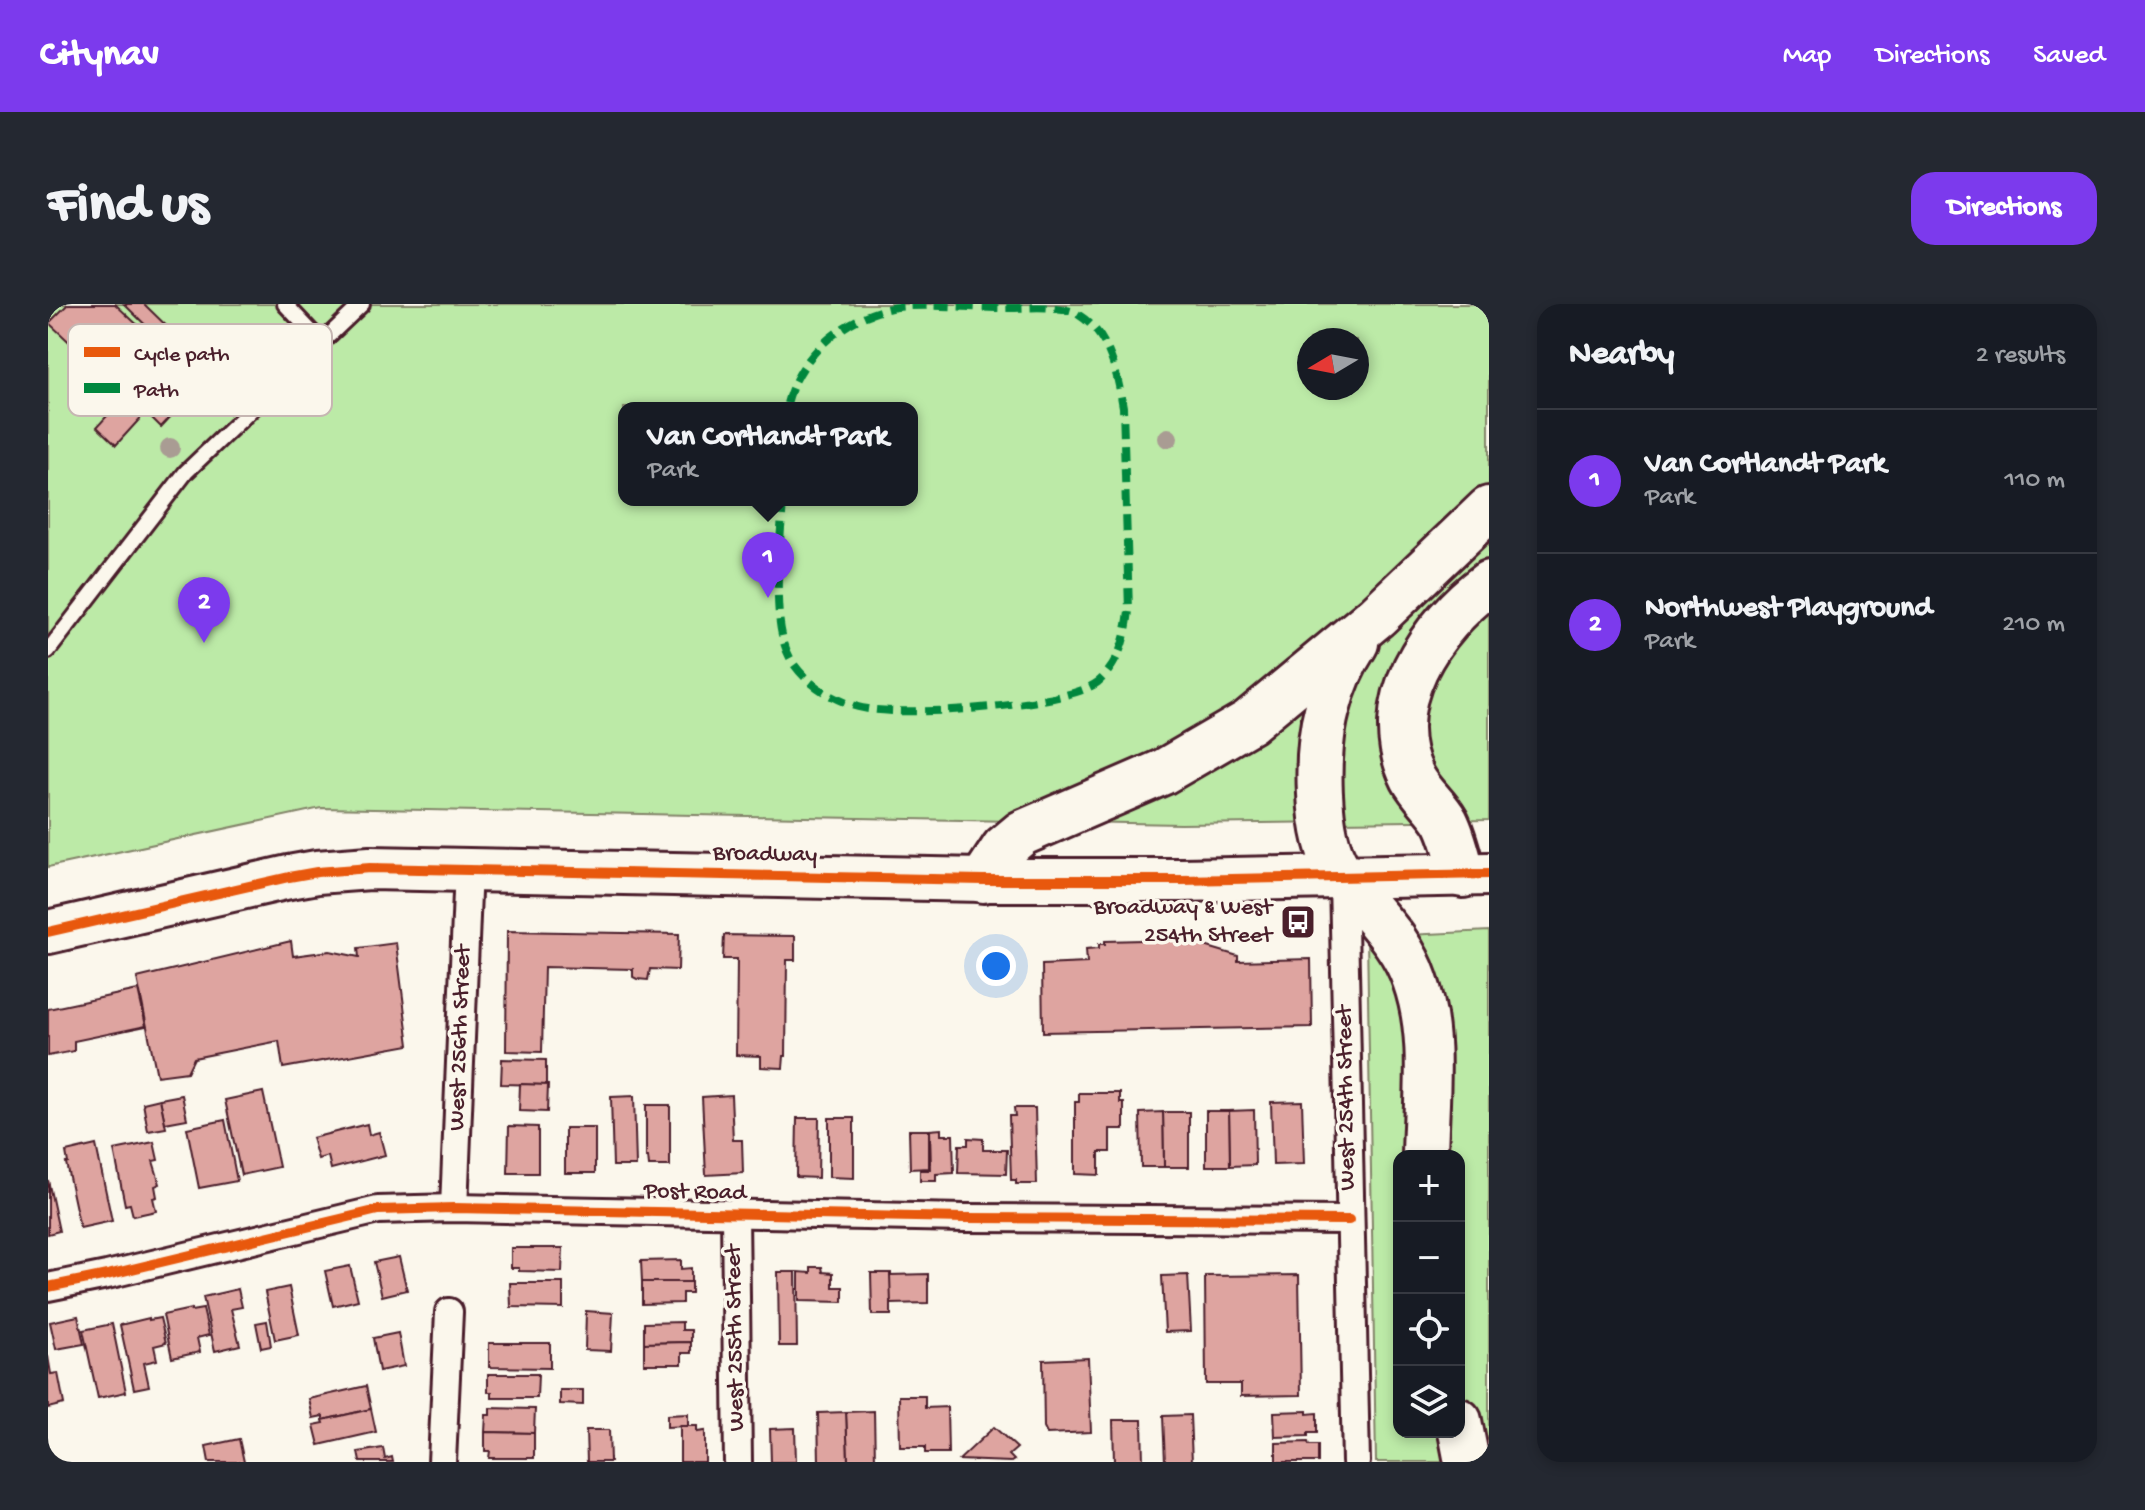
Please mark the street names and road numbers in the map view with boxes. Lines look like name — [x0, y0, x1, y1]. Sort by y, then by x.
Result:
street label: Broadway — [712, 840, 818, 870]
street label: West 256th Street — [443, 942, 479, 1131]
street label: West 254th Street — [1331, 1003, 1363, 1191]
street label: Post Road — [643, 1178, 748, 1208]
street label: West 255th Street — [720, 1242, 752, 1431]

